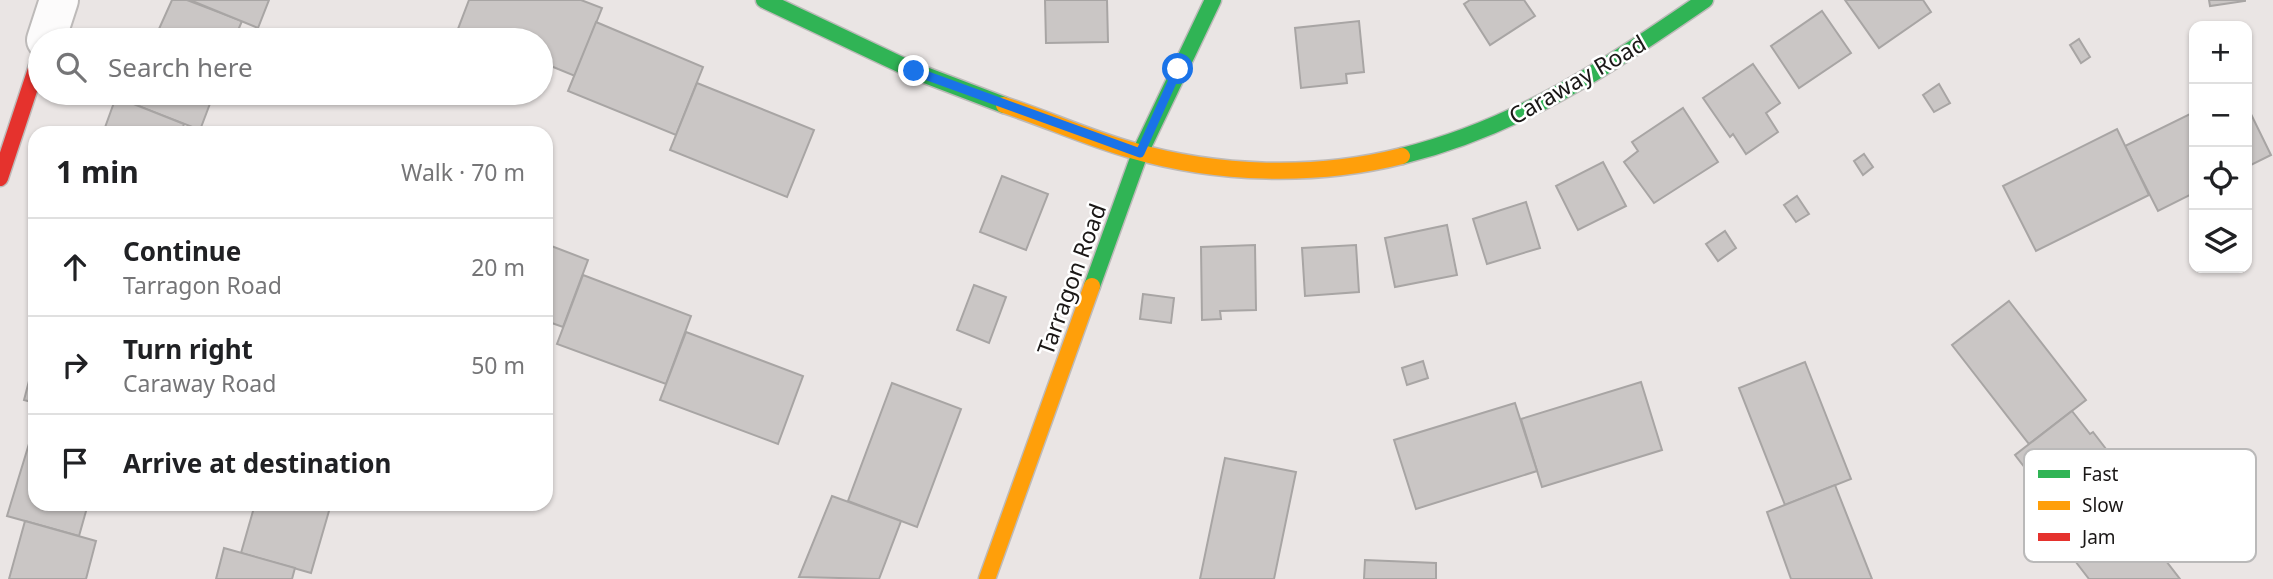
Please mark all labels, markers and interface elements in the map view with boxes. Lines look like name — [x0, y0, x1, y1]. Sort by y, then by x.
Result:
map controls — [2189, 21, 2252, 273]
button: + — [2189, 21, 2252, 84]
street label: Caraway Road — [1503, 27, 1651, 131]
search box — [28, 28, 553, 105]
icon: search — [52, 48, 90, 86]
text: Search here — [108, 49, 253, 85]
route start — [1162, 53, 1193, 84]
route end — [898, 55, 929, 86]
button: − — [2189, 84, 2252, 147]
button: locate — [2189, 147, 2252, 210]
text: 1 min — [56, 151, 139, 192]
text: Walk · 70 m — [401, 156, 525, 188]
street label: Tarragon Road — [1029, 199, 1113, 359]
button: layers — [2189, 210, 2252, 273]
text: Continue — [123, 233, 241, 269]
icon: ahead — [56, 248, 94, 286]
text: 20 m — [471, 251, 525, 283]
text: Tarragon Road — [123, 269, 282, 301]
text: Turn right — [123, 331, 253, 367]
icon: right — [56, 346, 94, 384]
text: 50 m — [471, 349, 525, 381]
text: Caraway Road — [123, 367, 276, 399]
icon: arrive — [56, 444, 94, 482]
text: Arrive at destination — [123, 445, 392, 481]
legend — [2024, 449, 2256, 562]
text: Fast — [2082, 461, 2119, 487]
text: Slow — [2082, 492, 2123, 518]
text: Jam — [2080, 524, 2116, 550]

